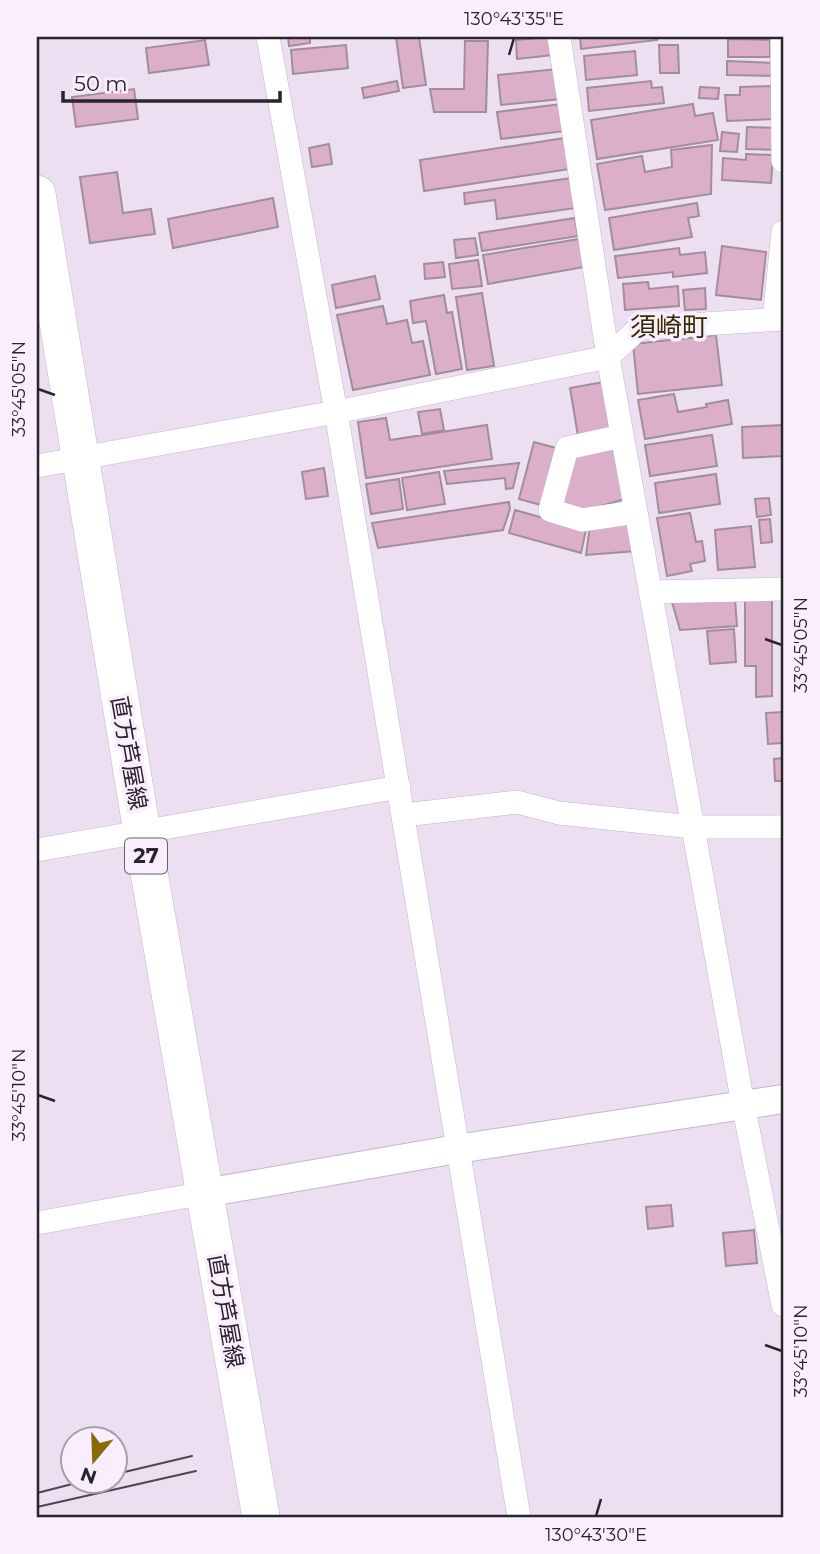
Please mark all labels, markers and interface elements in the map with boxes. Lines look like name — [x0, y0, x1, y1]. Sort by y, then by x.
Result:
text: 130°43'35"E — [464, 8, 564, 30]
scale bar — [63, 60, 280, 104]
text: 50 m — [74, 71, 128, 96]
district label: 須崎町 — [630, 311, 708, 343]
text: 33°45'05"N — [8, 341, 30, 437]
text: 33°45'05"N — [790, 597, 812, 693]
street label: 直方芦屋線 — [105, 694, 153, 812]
road number: 27 — [125, 838, 167, 874]
text: 33°45'10"N — [8, 1048, 30, 1142]
street label: 直方芦屋線 — [202, 1252, 250, 1370]
text: 33°45'10"N — [790, 1304, 812, 1398]
north arrow — [60, 1424, 130, 1494]
text: N — [78, 1462, 100, 1489]
text: 130°43'30"E — [545, 1524, 647, 1546]

